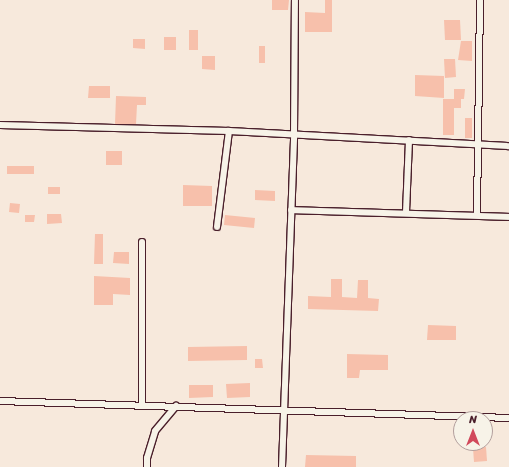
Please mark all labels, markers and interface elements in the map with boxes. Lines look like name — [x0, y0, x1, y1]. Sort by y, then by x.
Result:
text: N — [469, 410, 477, 429]
north arrow — [453, 411, 493, 451]

